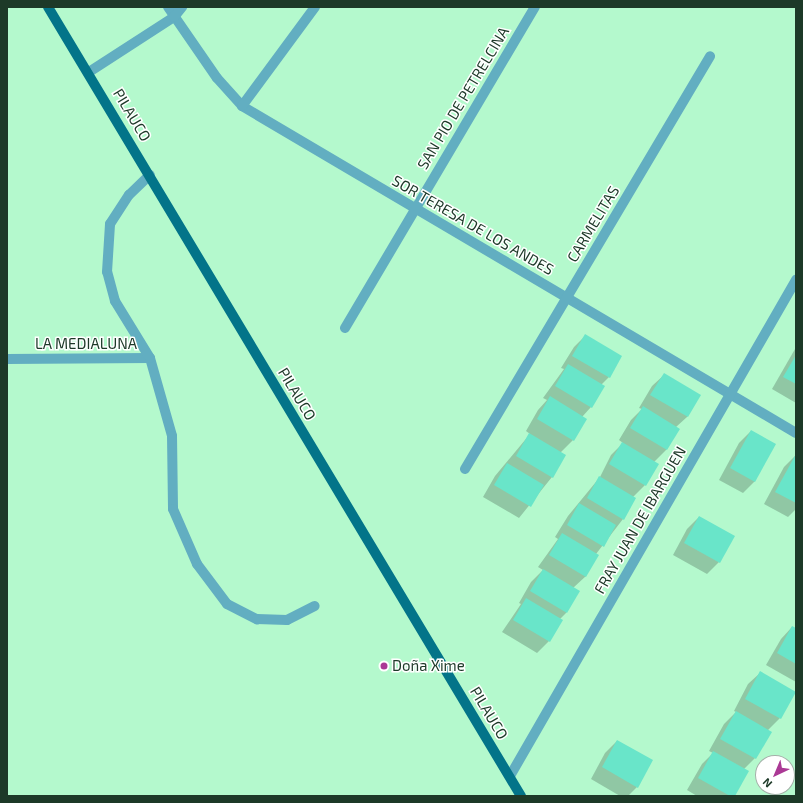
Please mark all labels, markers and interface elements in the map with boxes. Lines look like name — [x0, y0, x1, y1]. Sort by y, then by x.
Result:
street label: SAN PIO DE PETRELCINA — [413, 24, 513, 172]
street label: PILAUCO — [109, 85, 155, 145]
street label: SOR TERESA DE LOS ANDES — [389, 171, 557, 279]
street label: CARMELITAS — [563, 183, 623, 265]
street label: LA MEDIALUNA — [35, 335, 137, 353]
street label: PILAUCO — [274, 364, 320, 424]
street label: FRAY JUAN DE IBARGUEN — [590, 443, 690, 597]
place label: Doña Xime — [392, 657, 465, 675]
marker: Doña Xime — [379, 661, 389, 671]
street label: PILAUCO — [466, 683, 512, 743]
north arrow — [755, 755, 795, 795]
text: N — [760, 776, 774, 791]

